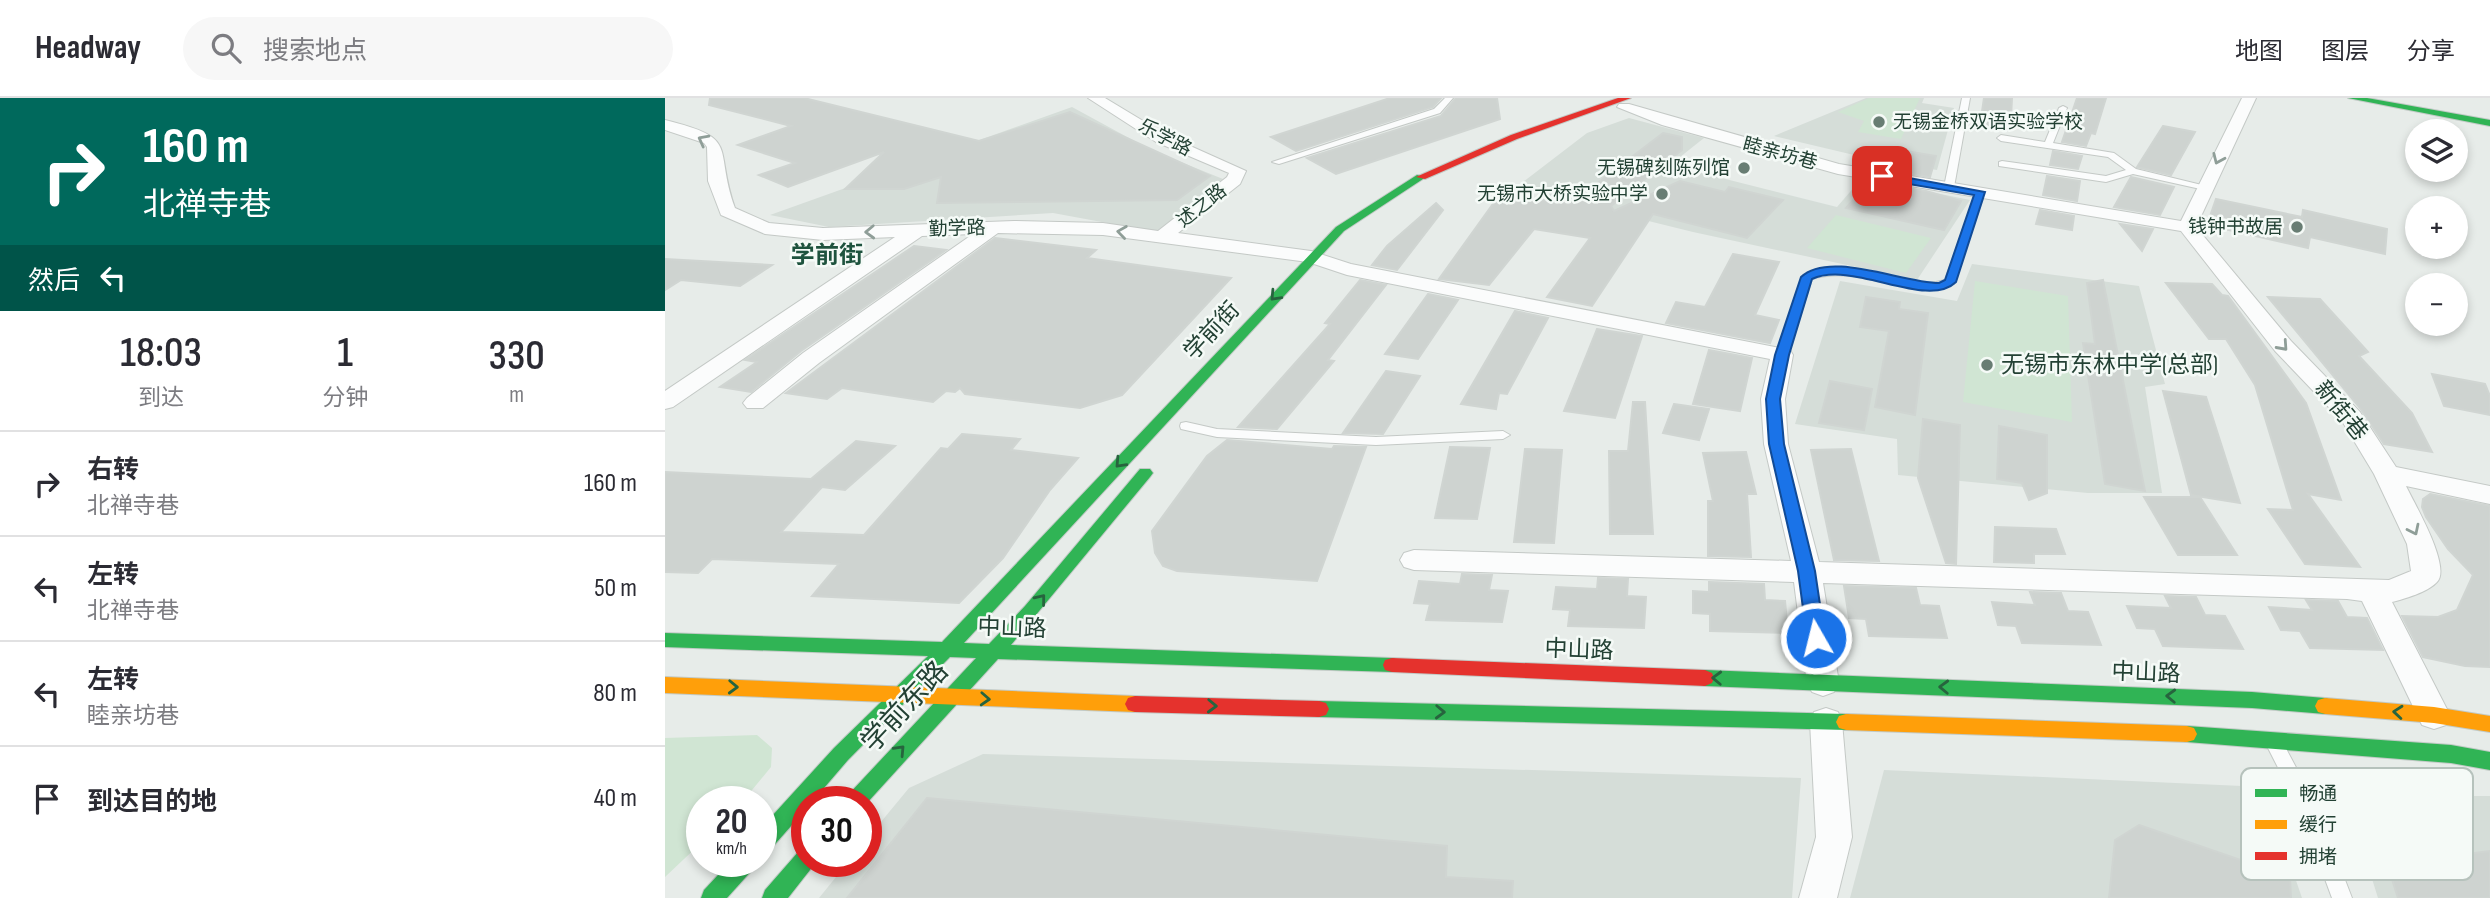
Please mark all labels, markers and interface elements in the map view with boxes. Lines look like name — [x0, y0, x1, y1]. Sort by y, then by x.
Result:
search box — [183, 17, 673, 80]
text: Headway — [35, 28, 141, 68]
icon: search — [207, 29, 245, 67]
text: 搜索地点 — [263, 36, 367, 67]
text: 地图 — [2235, 37, 2283, 66]
text: 图层 — [2321, 37, 2369, 66]
text: 分享 — [2407, 37, 2455, 66]
place label: 无锡金桥双语实验学校 — [1893, 111, 2083, 134]
street label: 乐学路 — [1134, 114, 1196, 162]
marker: 无锡金桥双语实验学校 — [1871, 114, 1887, 130]
text: 160 m — [143, 118, 249, 177]
map controls — [2405, 119, 2468, 336]
button: layers — [2405, 119, 2468, 182]
icon: right — [28, 126, 119, 217]
street label: 睦亲坊巷 — [1740, 133, 1820, 175]
one-way arrow — [698, 134, 711, 148]
pin — [1852, 146, 1912, 206]
one-way arrow — [2212, 152, 2226, 164]
place label: 无锡碑刻陈列馆 — [1597, 157, 1730, 180]
icon: arrive — [1863, 157, 1901, 195]
marker: 无锡碑刻陈列馆 — [1736, 160, 1752, 176]
street label: 述之路 — [1172, 179, 1232, 233]
place label: 无锡市大桥实验中学 — [1477, 183, 1648, 206]
text: 北禅寺巷 — [143, 186, 271, 225]
marker: 无锡市大桥实验中学 — [1654, 186, 1670, 202]
button: + — [2405, 196, 2468, 259]
place label: 钱钟书故居 — [2188, 216, 2283, 239]
street label: 勤学路 — [928, 217, 986, 241]
marker: 钱钟书故居 — [2289, 219, 2305, 235]
one-way arrow — [865, 224, 875, 240]
one-way arrow — [1116, 224, 1128, 239]
district label: 学前街 — [791, 241, 863, 270]
icon: left — [94, 259, 132, 297]
text: 然后 — [28, 266, 80, 297]
button: − — [2405, 273, 2468, 336]
one-way arrow — [1270, 288, 1283, 301]
street label: 学前街 — [1178, 296, 1246, 366]
text: 18:03 — [120, 328, 202, 379]
text: 1 — [337, 328, 353, 379]
text: 330 — [489, 331, 545, 382]
one-way arrow — [2275, 338, 2287, 351]
place label: 无锡市东林中学(总部) — [2001, 351, 2218, 379]
marker: 无锡市东林中学(总部) — [1979, 357, 1995, 373]
street label: 新街巷 — [2308, 375, 2374, 447]
text: m — [509, 381, 524, 409]
text: 到达 — [138, 384, 184, 412]
text: 分钟 — [322, 384, 368, 412]
text: 右转 — [87, 455, 139, 486]
one-way arrow — [1116, 455, 1129, 468]
icon: right — [28, 465, 66, 503]
text: 160 m — [584, 468, 637, 499]
text: 北禅寺巷 — [87, 492, 179, 520]
one-way arrow — [2405, 523, 2419, 535]
text: 左转 — [87, 560, 139, 591]
icon: left — [28, 570, 66, 608]
text: 50 m — [594, 573, 637, 604]
one-way arrow — [1033, 594, 1045, 607]
text: 北禅寺巷 — [87, 597, 179, 625]
position arrow — [1779, 601, 1853, 675]
street label: 中山路 — [977, 613, 1047, 643]
street label: 中山路 — [1544, 635, 1614, 665]
street label: 学前东路 — [855, 655, 955, 759]
street label: 中山路 — [2111, 658, 2181, 688]
text: 左转 — [87, 665, 139, 696]
one-way arrow — [1711, 671, 1722, 686]
icon: left — [28, 675, 66, 713]
text: 80 m — [593, 678, 637, 709]
one-way arrow — [728, 680, 739, 695]
one-way arrow — [1938, 680, 1949, 695]
one-way arrow — [2165, 689, 2176, 704]
one-way arrow — [980, 692, 991, 707]
one-way arrow — [1207, 699, 1218, 714]
text: 睦亲坊巷 — [87, 702, 179, 730]
one-way arrow — [1434, 705, 1445, 720]
one-way arrow — [2392, 705, 2403, 720]
one-way arrow — [892, 745, 904, 758]
legend — [2241, 768, 2473, 880]
icon: arrive — [28, 780, 66, 818]
text: 40 m — [594, 783, 637, 814]
text: 畅通 — [2299, 783, 2337, 806]
speed limit sign: 30 — [791, 786, 882, 877]
text: 到达目的地 — [87, 787, 217, 818]
text: 20 — [716, 801, 748, 844]
text: 缓行 — [2299, 814, 2337, 837]
text: km/h — [716, 838, 747, 859]
text: 拥堵 — [2299, 846, 2337, 869]

